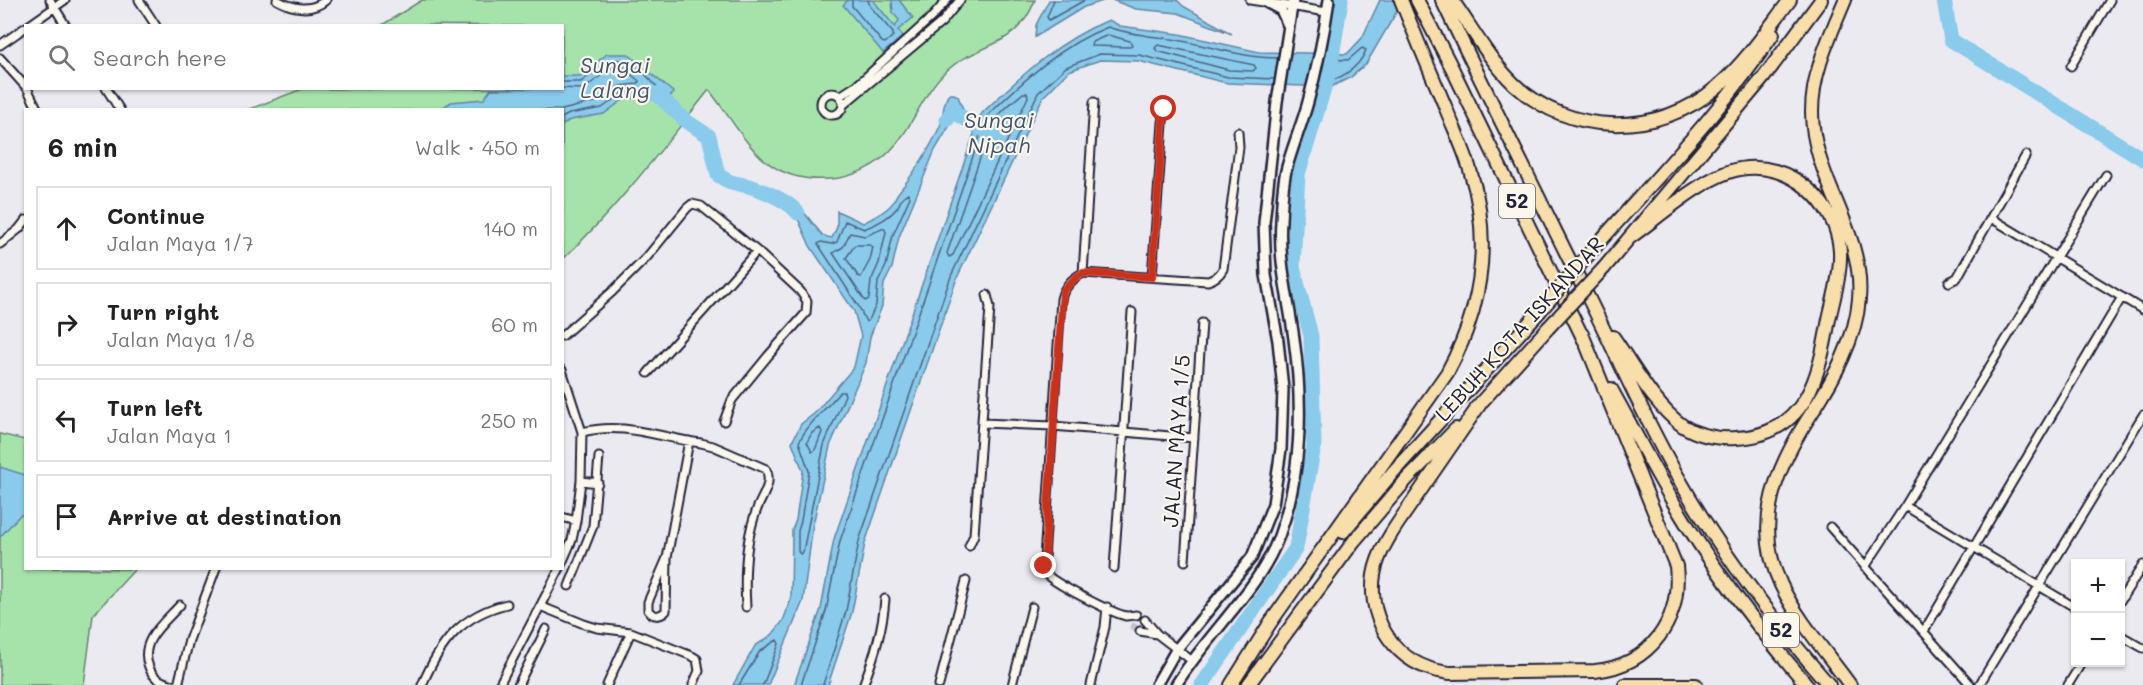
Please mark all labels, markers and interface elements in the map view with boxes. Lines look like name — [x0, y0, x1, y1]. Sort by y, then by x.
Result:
search box — [24, 24, 564, 90]
icon: search — [45, 41, 78, 74]
text: Search here — [93, 43, 227, 72]
water label: Sungai Lalang — [580, 50, 650, 104]
route start — [1150, 95, 1176, 121]
water label: Sungai Nipah — [964, 105, 1034, 159]
text: 6 min — [48, 130, 117, 164]
text: Walk · 450 m — [415, 134, 540, 160]
road number: 52 — [1499, 184, 1535, 218]
text: Continue — [107, 201, 205, 230]
icon: ahead — [50, 212, 83, 245]
text: 140 m — [483, 215, 538, 241]
text: Jalan Maya 1/7 — [107, 230, 254, 256]
street label: LEBUH KOTA ISKANDAR — [1428, 230, 1609, 426]
text: Turn right — [107, 297, 219, 326]
icon: right — [50, 308, 83, 341]
text: 60 m — [491, 311, 538, 337]
text: Jalan Maya 1/8 — [107, 326, 255, 352]
street label: JALAN MAYA 1/5 — [1156, 354, 1195, 528]
text: Turn left — [107, 393, 203, 422]
icon: left — [50, 404, 83, 437]
text: 250 m — [481, 407, 538, 433]
text: Jalan Maya 1 — [107, 422, 232, 448]
icon: arrive — [50, 500, 83, 533]
text: Arrive at destination — [107, 502, 342, 531]
route end — [1030, 552, 1056, 578]
map controls — [2071, 559, 2125, 667]
button: + — [2071, 559, 2125, 613]
road number: 52 — [1763, 613, 1799, 647]
button: − — [2071, 613, 2125, 667]

